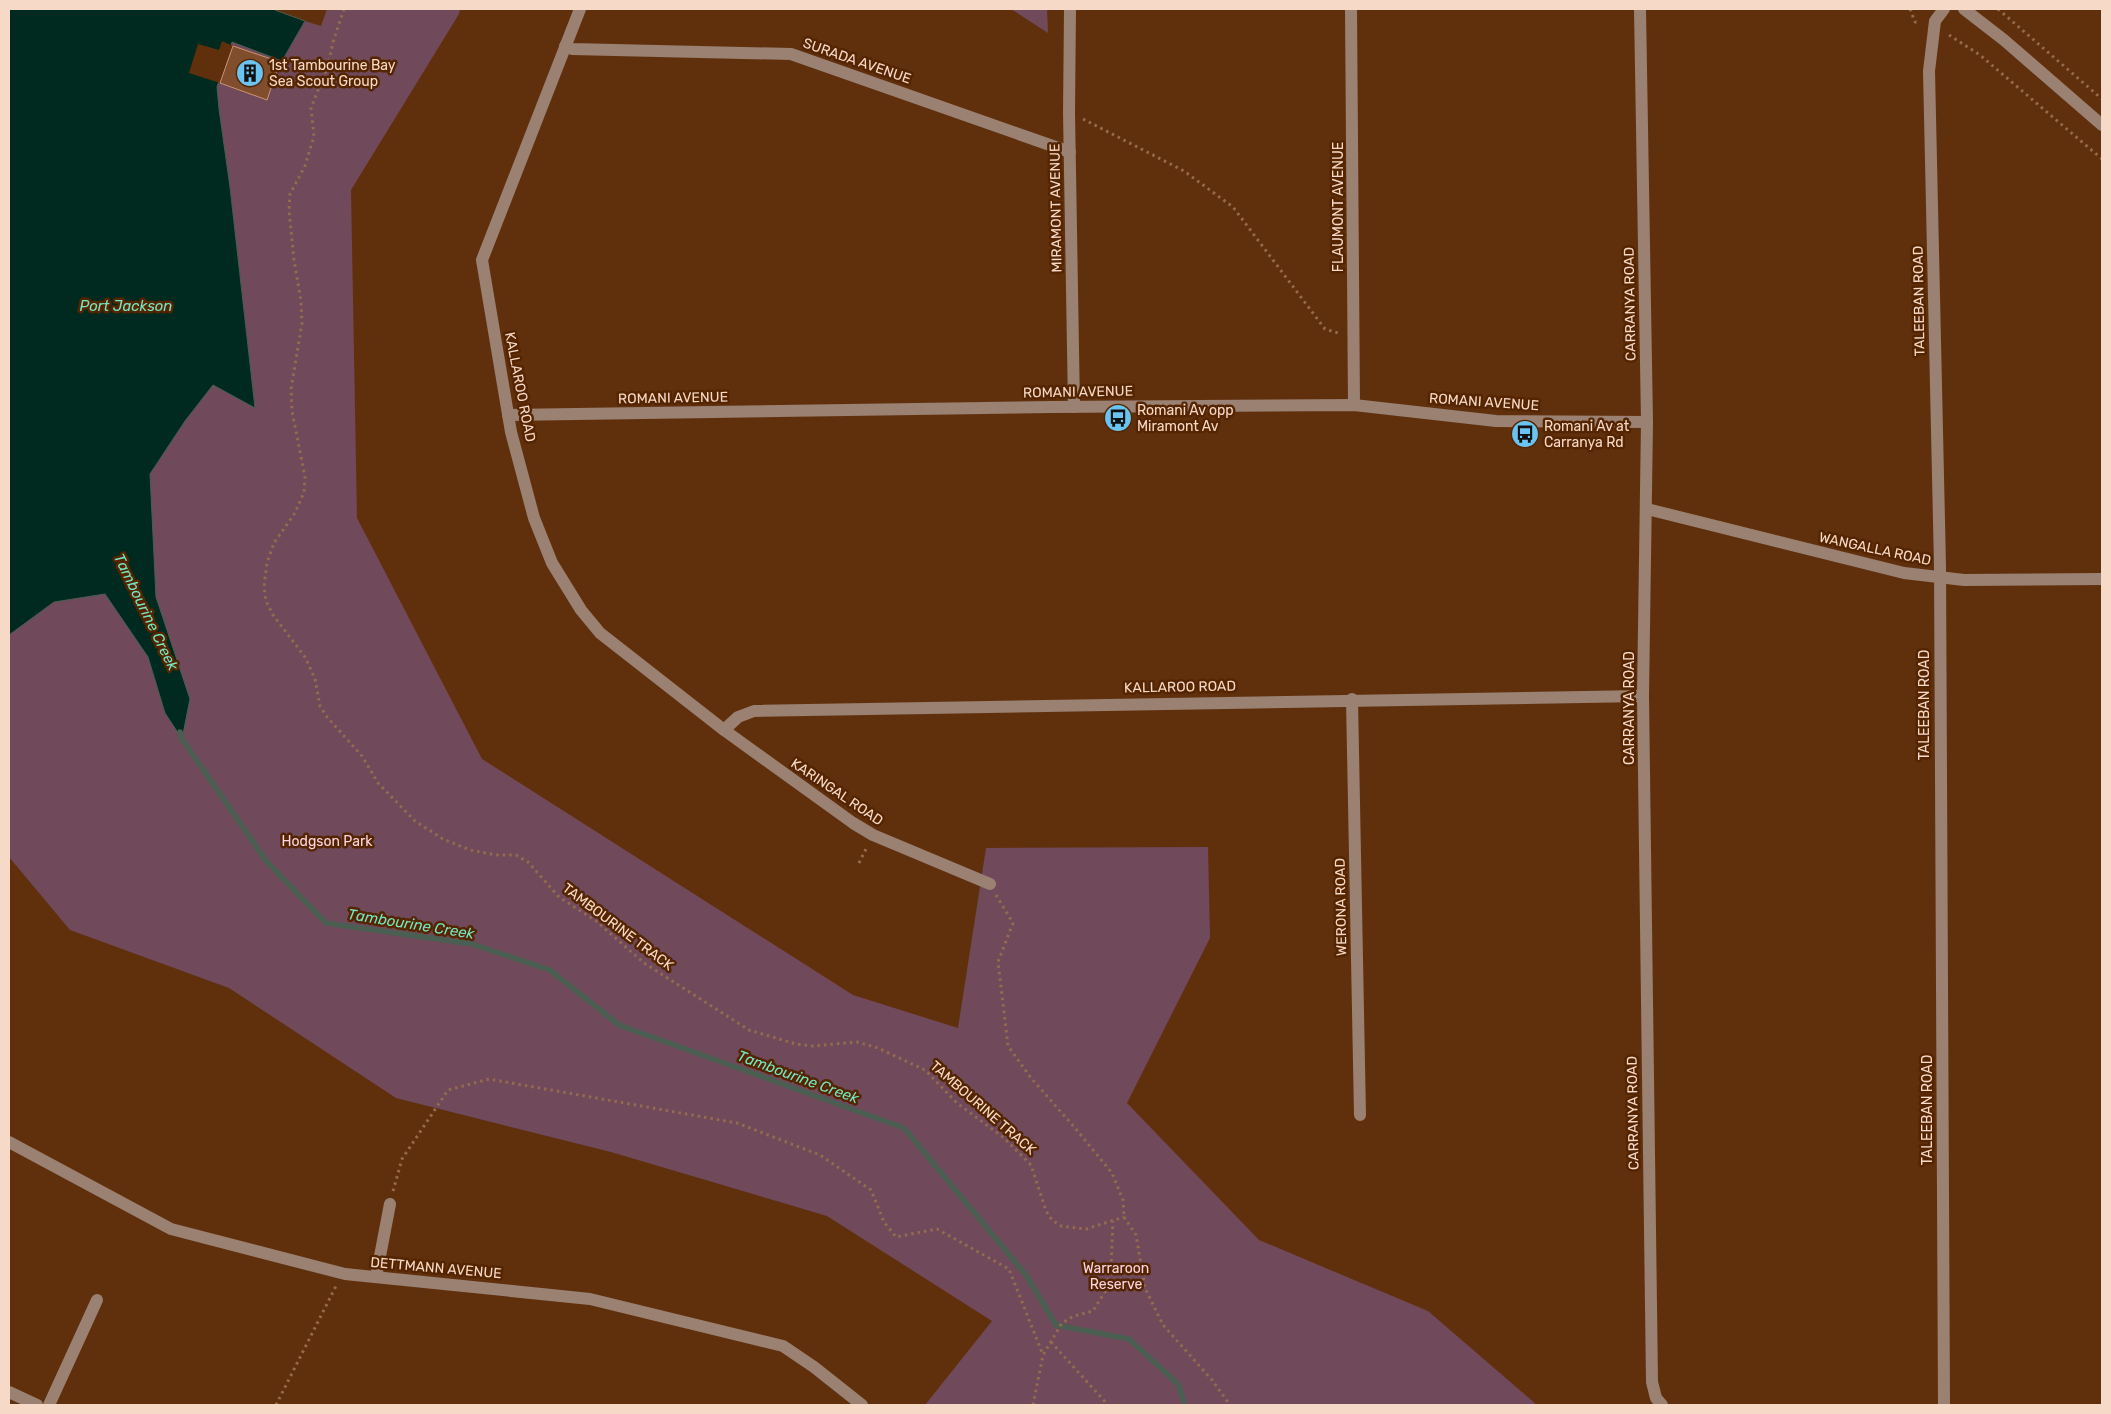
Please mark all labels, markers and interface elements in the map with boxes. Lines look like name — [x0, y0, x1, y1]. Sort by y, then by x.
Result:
street label: SURADA AVENUE — [801, 35, 913, 87]
place label: 1st Tambourine Bay Sea Scout Group — [269, 57, 396, 90]
building icon: 1st Tambourine Bay Sea Scout Group — [235, 58, 265, 88]
street label: FLAUMONT AVENUE — [1330, 142, 1347, 272]
street label: MIRAMONT AVENUE — [1046, 143, 1066, 273]
street label: TALEEBAN ROAD — [1910, 246, 1928, 356]
street label: CARRANYA ROAD — [1621, 247, 1639, 361]
water label: Port Jackson — [80, 297, 172, 315]
street label: KALLAROO ROAD — [501, 330, 539, 444]
street label: ROMANI AVENUE — [1023, 383, 1133, 401]
street label: ROMANI AVENUE — [618, 389, 728, 407]
street label: ROMANI AVENUE — [1428, 390, 1540, 414]
place label: Romani Av opp Miramont Av — [1137, 402, 1234, 435]
bus stop icon: Romani Av opp Miramont Av — [1103, 403, 1133, 433]
place label: Romani Av at Carranya Rd — [1544, 418, 1630, 451]
bus stop icon: Romani Av at Carranya Rd — [1510, 419, 1540, 449]
street label: WANGALLA ROAD — [1817, 529, 1933, 569]
water label: Tambourine Creek — [110, 551, 182, 674]
street label: TALEEBAN ROAD — [1916, 650, 1933, 760]
street label: CARRANYA ROAD — [1621, 651, 1638, 765]
street label: KALLAROO ROAD — [1124, 678, 1236, 696]
street label: KARINGAL ROAD — [788, 755, 886, 829]
park label: Hodgson Park — [282, 833, 373, 850]
street label: WERONA ROAD — [1332, 858, 1350, 956]
street label: TAMBOURINE TRACK — [559, 880, 677, 975]
water label: Tambourine Creek — [346, 905, 476, 943]
water label: Tambourine Creek — [735, 1047, 861, 1107]
street label: TALEEBAN ROAD — [1919, 1055, 1936, 1165]
street label: CARRANYA ROAD — [1624, 1056, 1642, 1170]
street label: TAMBOURINE TRACK — [927, 1057, 1040, 1159]
street label: DETTMANN AVENUE — [370, 1254, 502, 1282]
park label: Warraroon Reserve — [1083, 1260, 1149, 1293]

